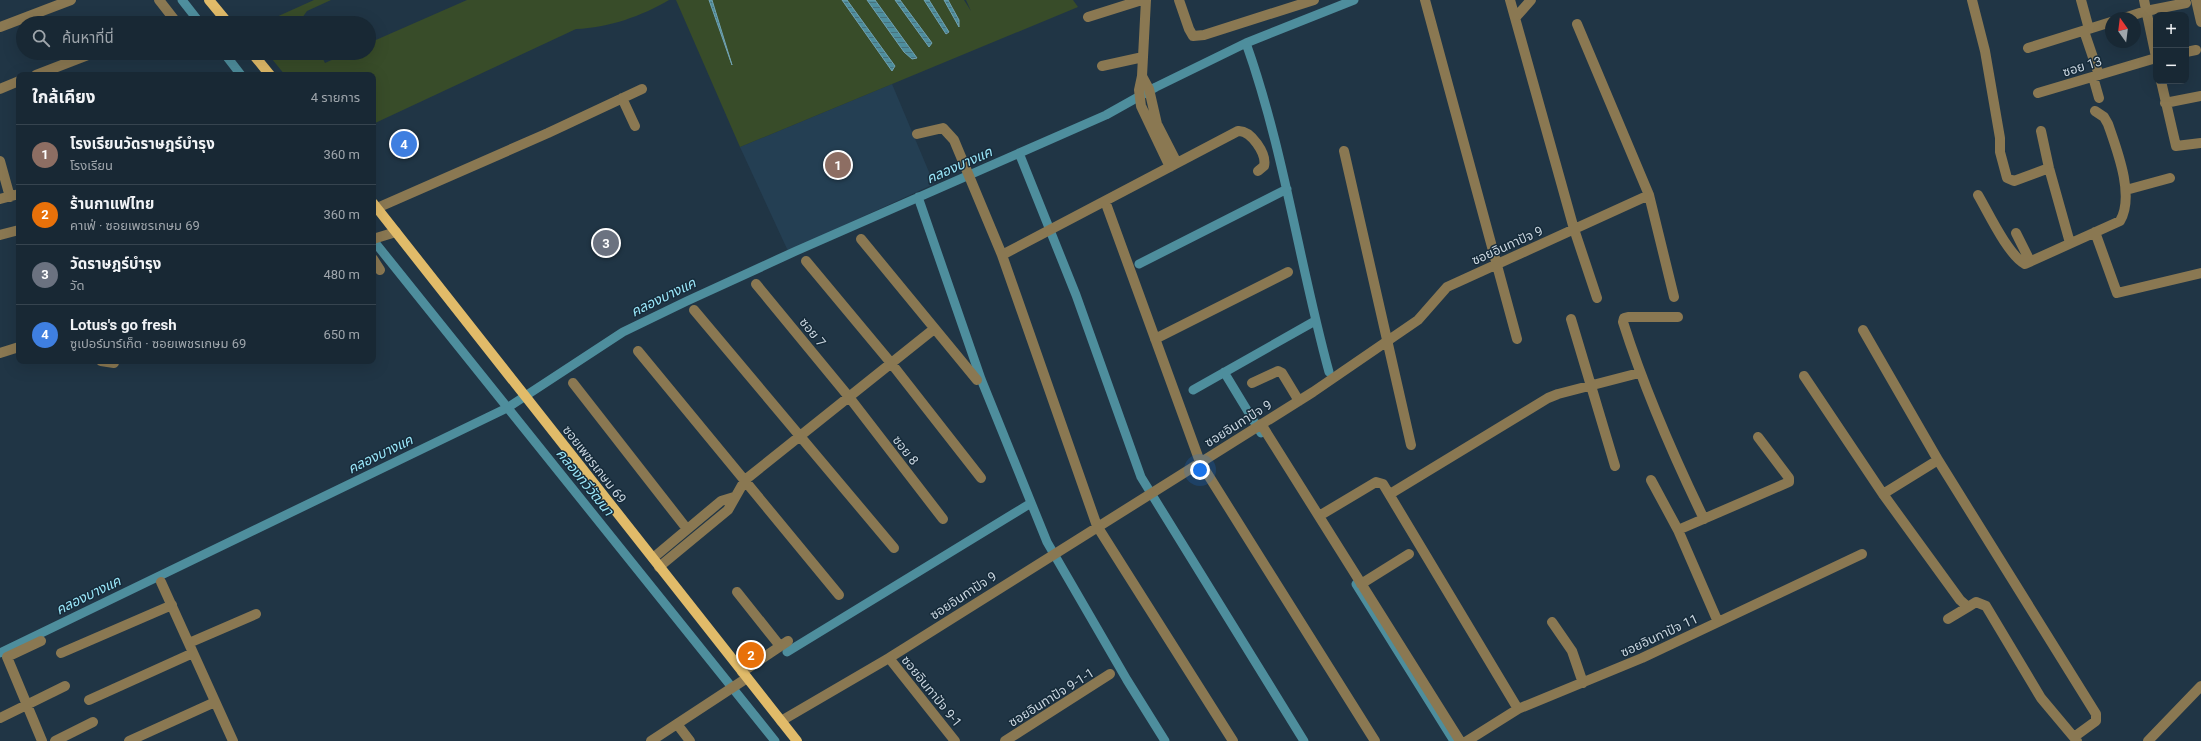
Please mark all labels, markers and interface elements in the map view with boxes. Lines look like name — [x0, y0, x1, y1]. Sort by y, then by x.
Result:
north arrow — [2105, 12, 2141, 48]
map controls — [2153, 12, 2189, 84]
button: + — [2153, 12, 2189, 48]
search box — [16, 16, 376, 60]
icon: search — [30, 27, 52, 49]
text: ค้นหาที่นี่ — [62, 29, 114, 47]
button: − — [2153, 48, 2189, 84]
street label: ซอย 13 — [2061, 53, 2104, 80]
text: ใกล้เคียง — [32, 87, 95, 107]
text: 4 รายการ — [311, 90, 360, 105]
pin: 4 — [391, 129, 417, 159]
text: โรงเรียนวัดราษฎร์บำรุง — [70, 135, 215, 153]
water label: คลองบางแค — [924, 143, 996, 187]
text: 1 — [41, 147, 49, 162]
text: 360 m — [323, 147, 360, 162]
pin: 1 — [825, 150, 851, 180]
text: โรงเรียน — [70, 158, 113, 173]
text: ร้านกาแฟไทย — [70, 195, 154, 213]
text: 2 — [41, 207, 49, 222]
text: 360 m — [323, 207, 360, 222]
text: คาเฟ่ · ซอยเพชรเกษม 69 — [70, 218, 200, 233]
street label: ซอยอินทาปัจ 9 — [1469, 223, 1545, 268]
pin: 3 — [593, 228, 619, 258]
text: วัดราษฎร์บำรุง — [70, 255, 161, 273]
text: 3 — [41, 267, 49, 282]
text: 480 m — [323, 267, 360, 282]
water label: คลองบางแค — [628, 274, 699, 320]
text: วัด — [70, 278, 84, 293]
street label: ซอย 7 — [796, 315, 829, 350]
text: Lotus's go fresh — [70, 316, 177, 334]
text: 4 — [41, 327, 49, 342]
text: 650 m — [323, 327, 360, 342]
text: ซูเปอร์มาร์เก็ต · ซอยเพชรเกษม 69 — [70, 336, 246, 351]
street label: ซอยอินทาปัจ 9 — [1202, 397, 1275, 450]
street label: ซอยเพชรเกษม 69 — [560, 423, 630, 506]
water label: คลองบางแค — [345, 431, 416, 477]
street label: ซอย 8 — [890, 433, 922, 468]
water label: คลองทวีวัฒนา — [553, 445, 618, 520]
your location — [1190, 460, 1210, 480]
street label: ซอยอินทาปัจ 9 — [927, 568, 999, 623]
water label: คลองบางแค — [53, 572, 124, 618]
street label: ซอยอินทาปัจ 11 — [1618, 611, 1700, 660]
pin: 2 — [738, 640, 764, 670]
street label: ซอยอินทาปัจ 9-1 — [898, 653, 965, 730]
street label: ซอยอินทาปัจ 9-1-1 — [1006, 665, 1097, 730]

